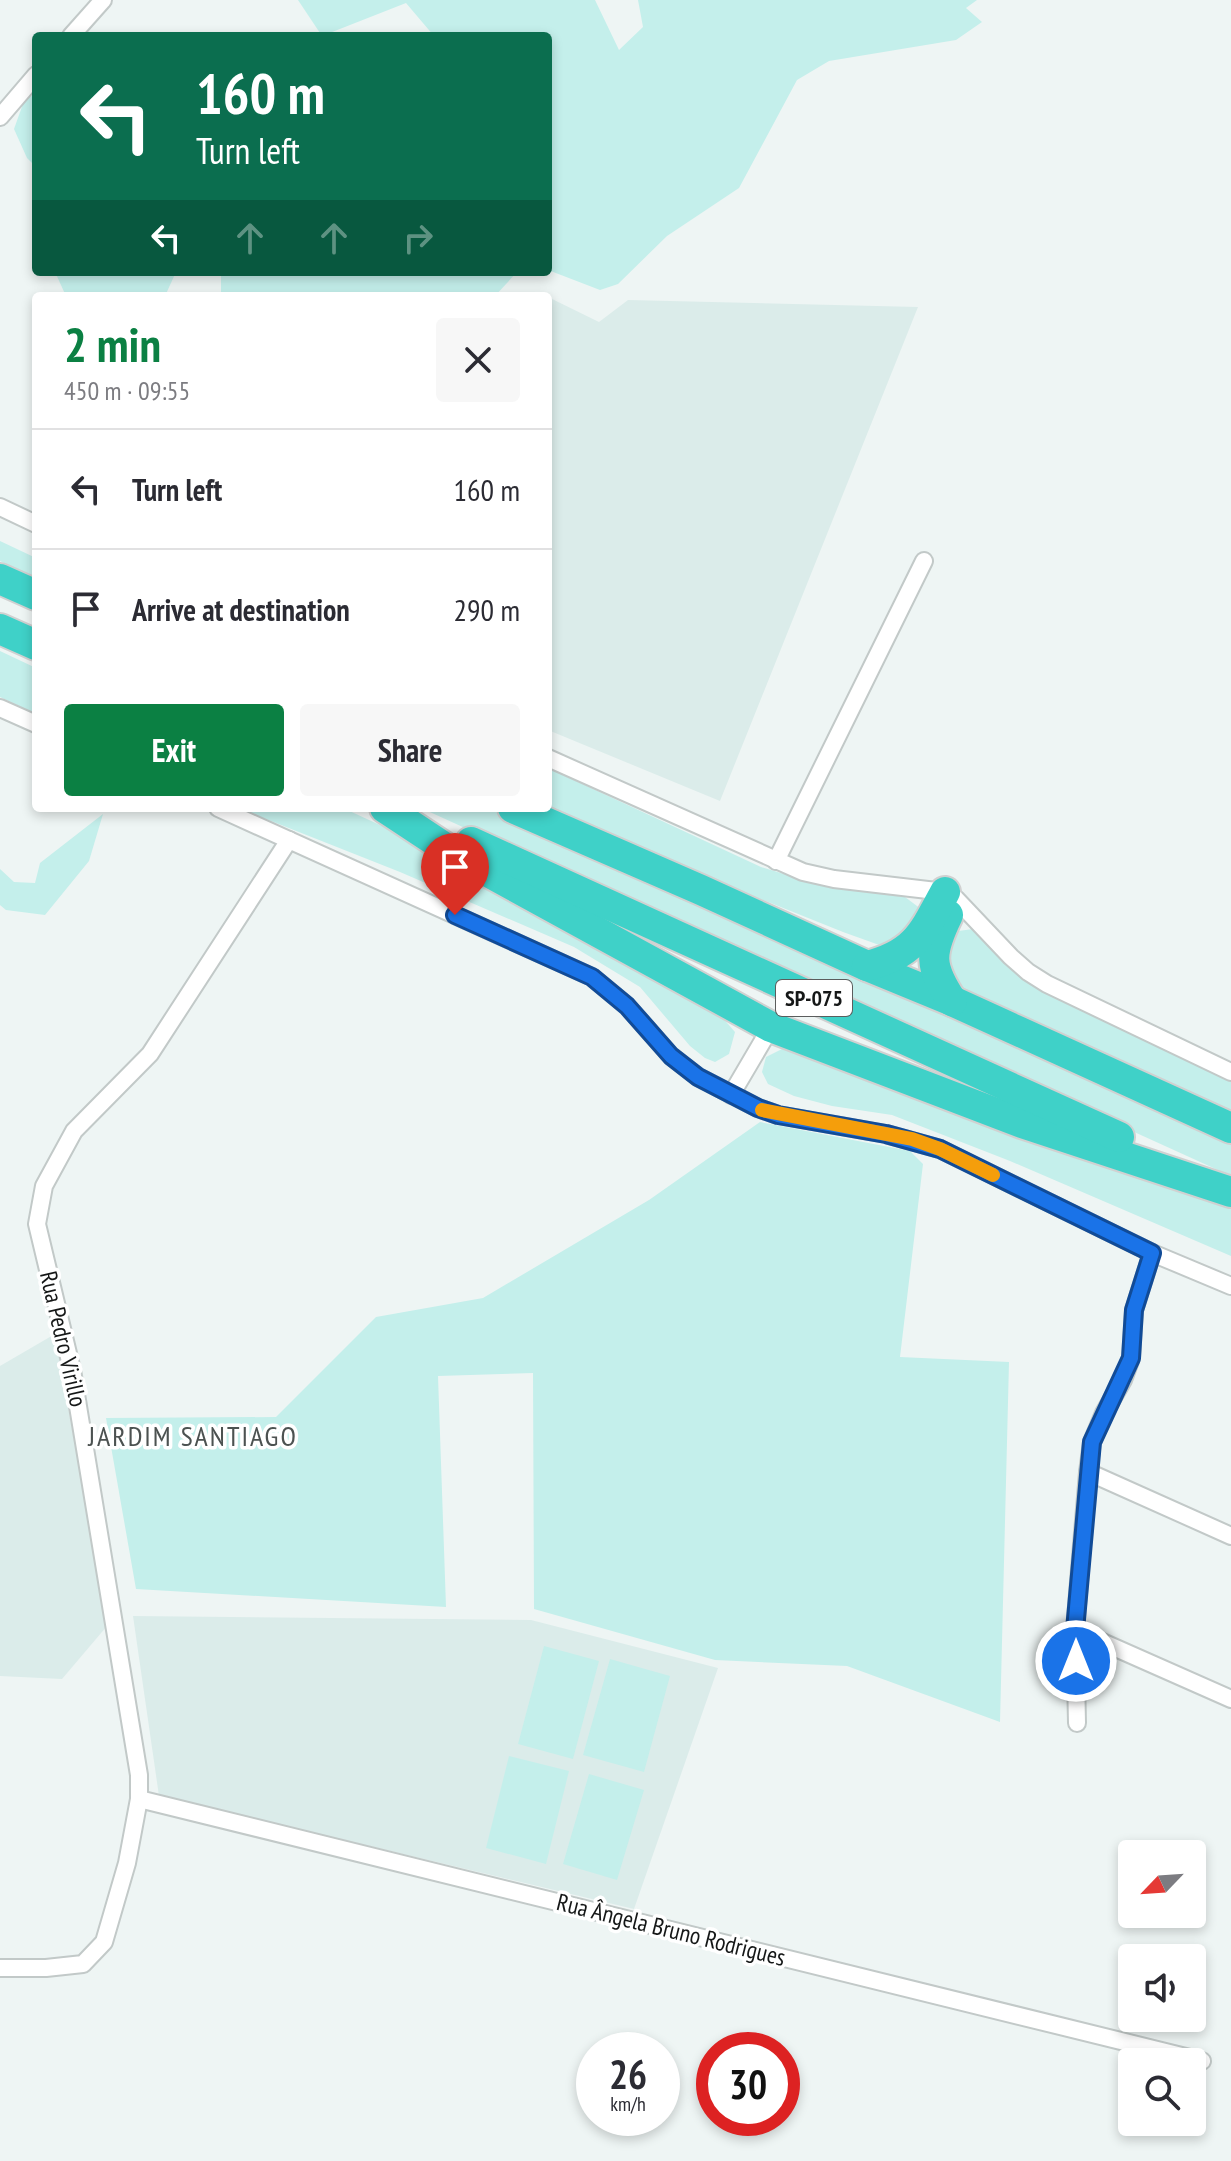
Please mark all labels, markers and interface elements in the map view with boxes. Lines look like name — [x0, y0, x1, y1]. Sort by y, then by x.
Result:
text: 160 m — [196, 57, 325, 129]
icon: left — [64, 64, 168, 168]
text: Turn left — [196, 127, 300, 174]
icon: left — [144, 216, 188, 260]
icon: ahead — [228, 216, 272, 260]
icon: ahead — [312, 216, 356, 260]
icon: right — [396, 216, 440, 260]
text: 2 min — [64, 313, 161, 375]
button: close — [436, 318, 520, 402]
text: 450 m · 09:55 — [64, 374, 190, 407]
icon: left — [64, 467, 108, 511]
text: Turn left — [132, 470, 222, 509]
text: 160 m — [454, 470, 520, 509]
icon: arrive — [64, 587, 108, 631]
text: Arrive at destination — [132, 590, 350, 629]
text: 290 m — [454, 590, 520, 629]
button: Exit — [64, 704, 284, 796]
button: Share — [300, 704, 520, 796]
pin — [421, 833, 489, 915]
icon: arrive — [433, 845, 477, 889]
road number: SP-075 — [776, 980, 852, 1016]
street label: Rua Pedro Virillo — [33, 1268, 94, 1410]
district label: JARDIM SANTIAGO — [87, 1417, 298, 1454]
position arrow — [1034, 1619, 1118, 1703]
north arrow — [1118, 1840, 1206, 1928]
map controls — [1118, 1840, 1206, 2136]
street label: Rua Ângela Bruno Rodrigues — [554, 1886, 789, 1973]
button: sound — [1118, 1944, 1206, 2032]
speed limit sign: 30 — [696, 2032, 800, 2136]
text: 26 — [609, 2048, 647, 2100]
button: search — [1118, 2048, 1206, 2136]
text: km/h — [610, 2091, 646, 2117]

